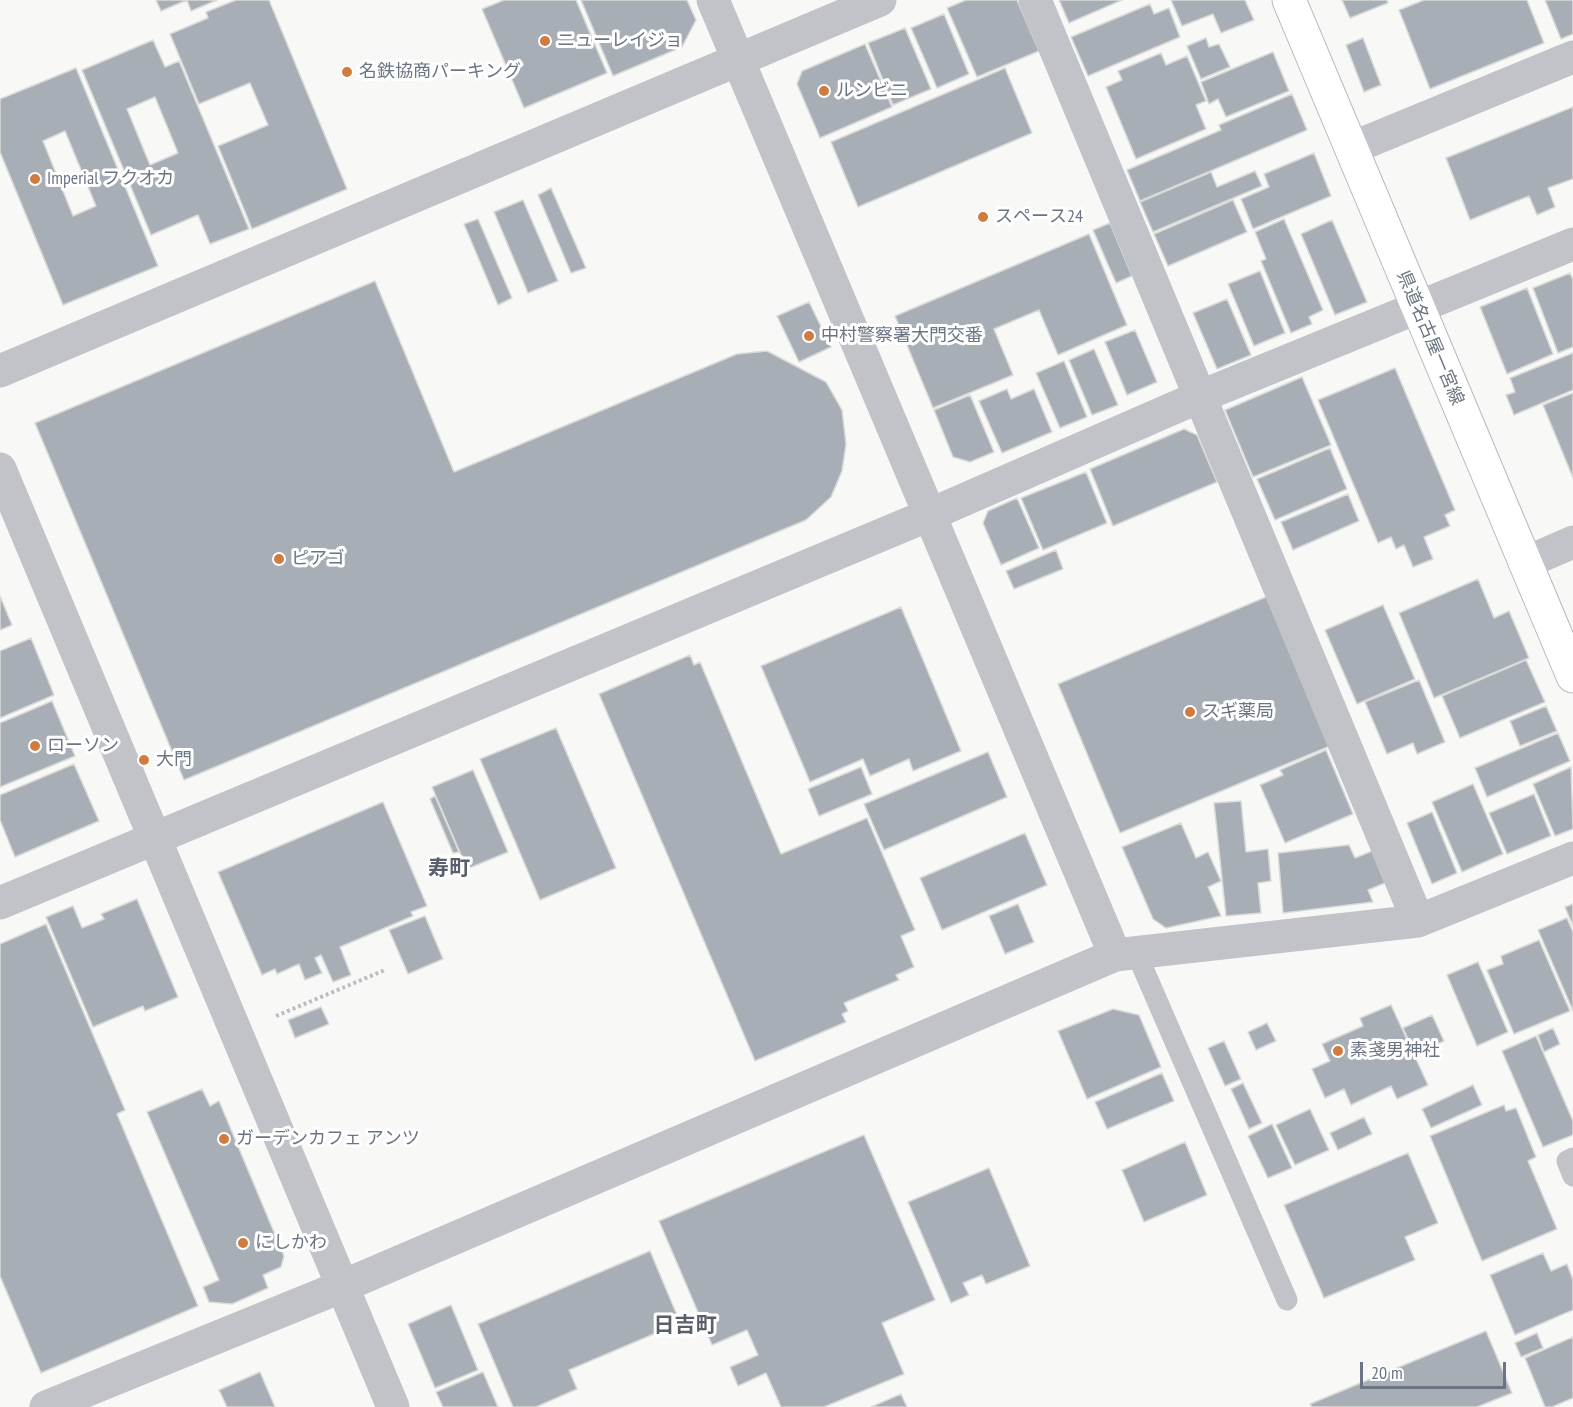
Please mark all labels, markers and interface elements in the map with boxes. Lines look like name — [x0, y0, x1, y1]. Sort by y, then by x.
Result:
place label: ニューレイジョ — [557, 30, 683, 52]
marker: ニューレイジョ — [538, 34, 552, 48]
place label: 名鉄協商パーキング — [359, 61, 521, 83]
marker: 名鉄協商パーキング — [340, 65, 354, 79]
place label: ルンビニ — [836, 80, 908, 102]
marker: ルンビニ — [817, 84, 831, 98]
place label: Imperial フクオカ — [47, 168, 174, 190]
marker: Imperial フクオカ — [28, 172, 42, 186]
place label: スペース24 — [995, 206, 1083, 228]
marker: スペース24 — [976, 210, 990, 224]
street label: 県道名古屋一宮線 — [1392, 268, 1468, 408]
place label: 中村警察署大門交番 — [821, 325, 983, 347]
marker: 中村警察署大門交番 — [802, 329, 816, 343]
place label: ピアゴ — [291, 548, 345, 570]
marker: ピアゴ — [272, 552, 286, 566]
place label: スギ薬局 — [1202, 701, 1274, 723]
marker: スギ薬局 — [1183, 705, 1197, 719]
place label: ローソン — [47, 735, 119, 757]
marker: ローソン — [28, 739, 42, 753]
place label: 大門 — [156, 749, 192, 771]
marker: 大門 — [137, 753, 151, 767]
district label: 寿町 — [428, 856, 470, 882]
place label: 素戔男神社 — [1350, 1040, 1440, 1062]
marker: 素戔男神社 — [1331, 1044, 1345, 1058]
place label: ガーデンカフェ アンツ — [236, 1128, 420, 1150]
marker: ガーデンカフェ アンツ — [217, 1132, 231, 1146]
place label: にしかわ — [255, 1232, 327, 1254]
marker: にしかわ — [236, 1236, 250, 1250]
district label: 日吉町 — [654, 1313, 716, 1339]
scale bar — [1363, 1350, 1508, 1388]
text: 20 m — [1371, 1361, 1403, 1384]

